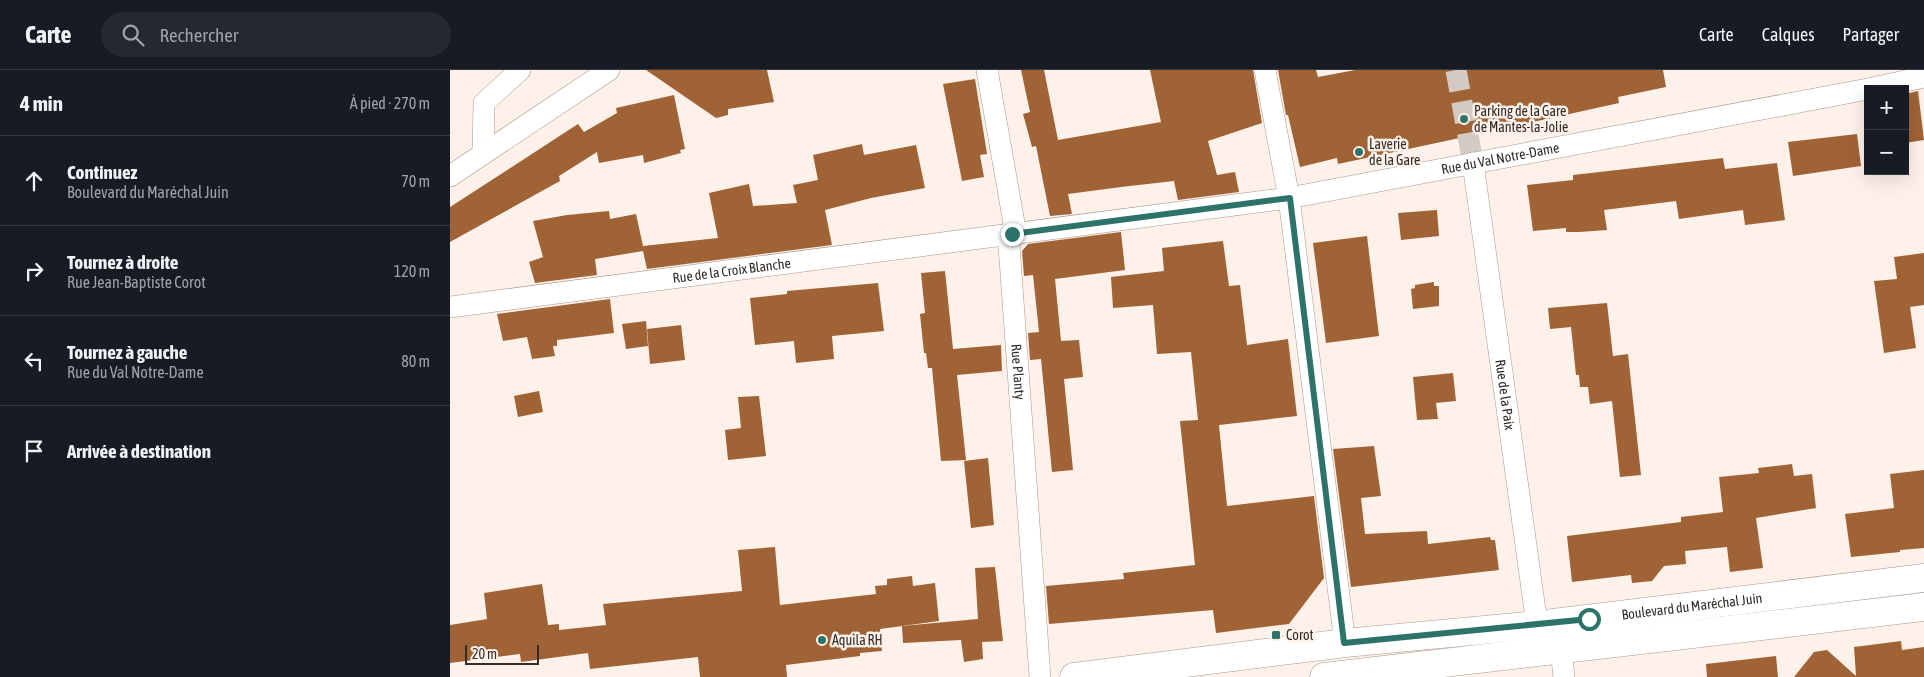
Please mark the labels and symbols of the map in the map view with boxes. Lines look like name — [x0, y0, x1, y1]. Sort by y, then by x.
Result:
place label: Parking de la Gare de Mantes-la-Jolie — [1474, 103, 1568, 135]
marker: Parking de la Gare de Mantes-la-Jolie — [1458, 113, 1470, 125]
place label: Laverie de la Gare — [1369, 136, 1420, 168]
street label: Rue du Val Notre-Dame — [1440, 139, 1561, 177]
marker: Laverie de la Gare — [1353, 146, 1365, 158]
route end — [1001, 223, 1024, 246]
street label: Rue de la Croix Blanche — [672, 255, 792, 286]
street label: Rue Planty — [1008, 343, 1028, 400]
street label: Rue de la Paix — [1492, 358, 1518, 431]
street label: Boulevard du Maréchal Juin — [1621, 590, 1763, 623]
route start — [1578, 608, 1601, 631]
place label: Corot — [1286, 627, 1314, 643]
marker: Corot — [1270, 629, 1282, 641]
place label: Aquila RH — [832, 632, 883, 648]
marker: Aquila RH — [816, 634, 828, 646]
scale bar — [465, 642, 539, 665]

